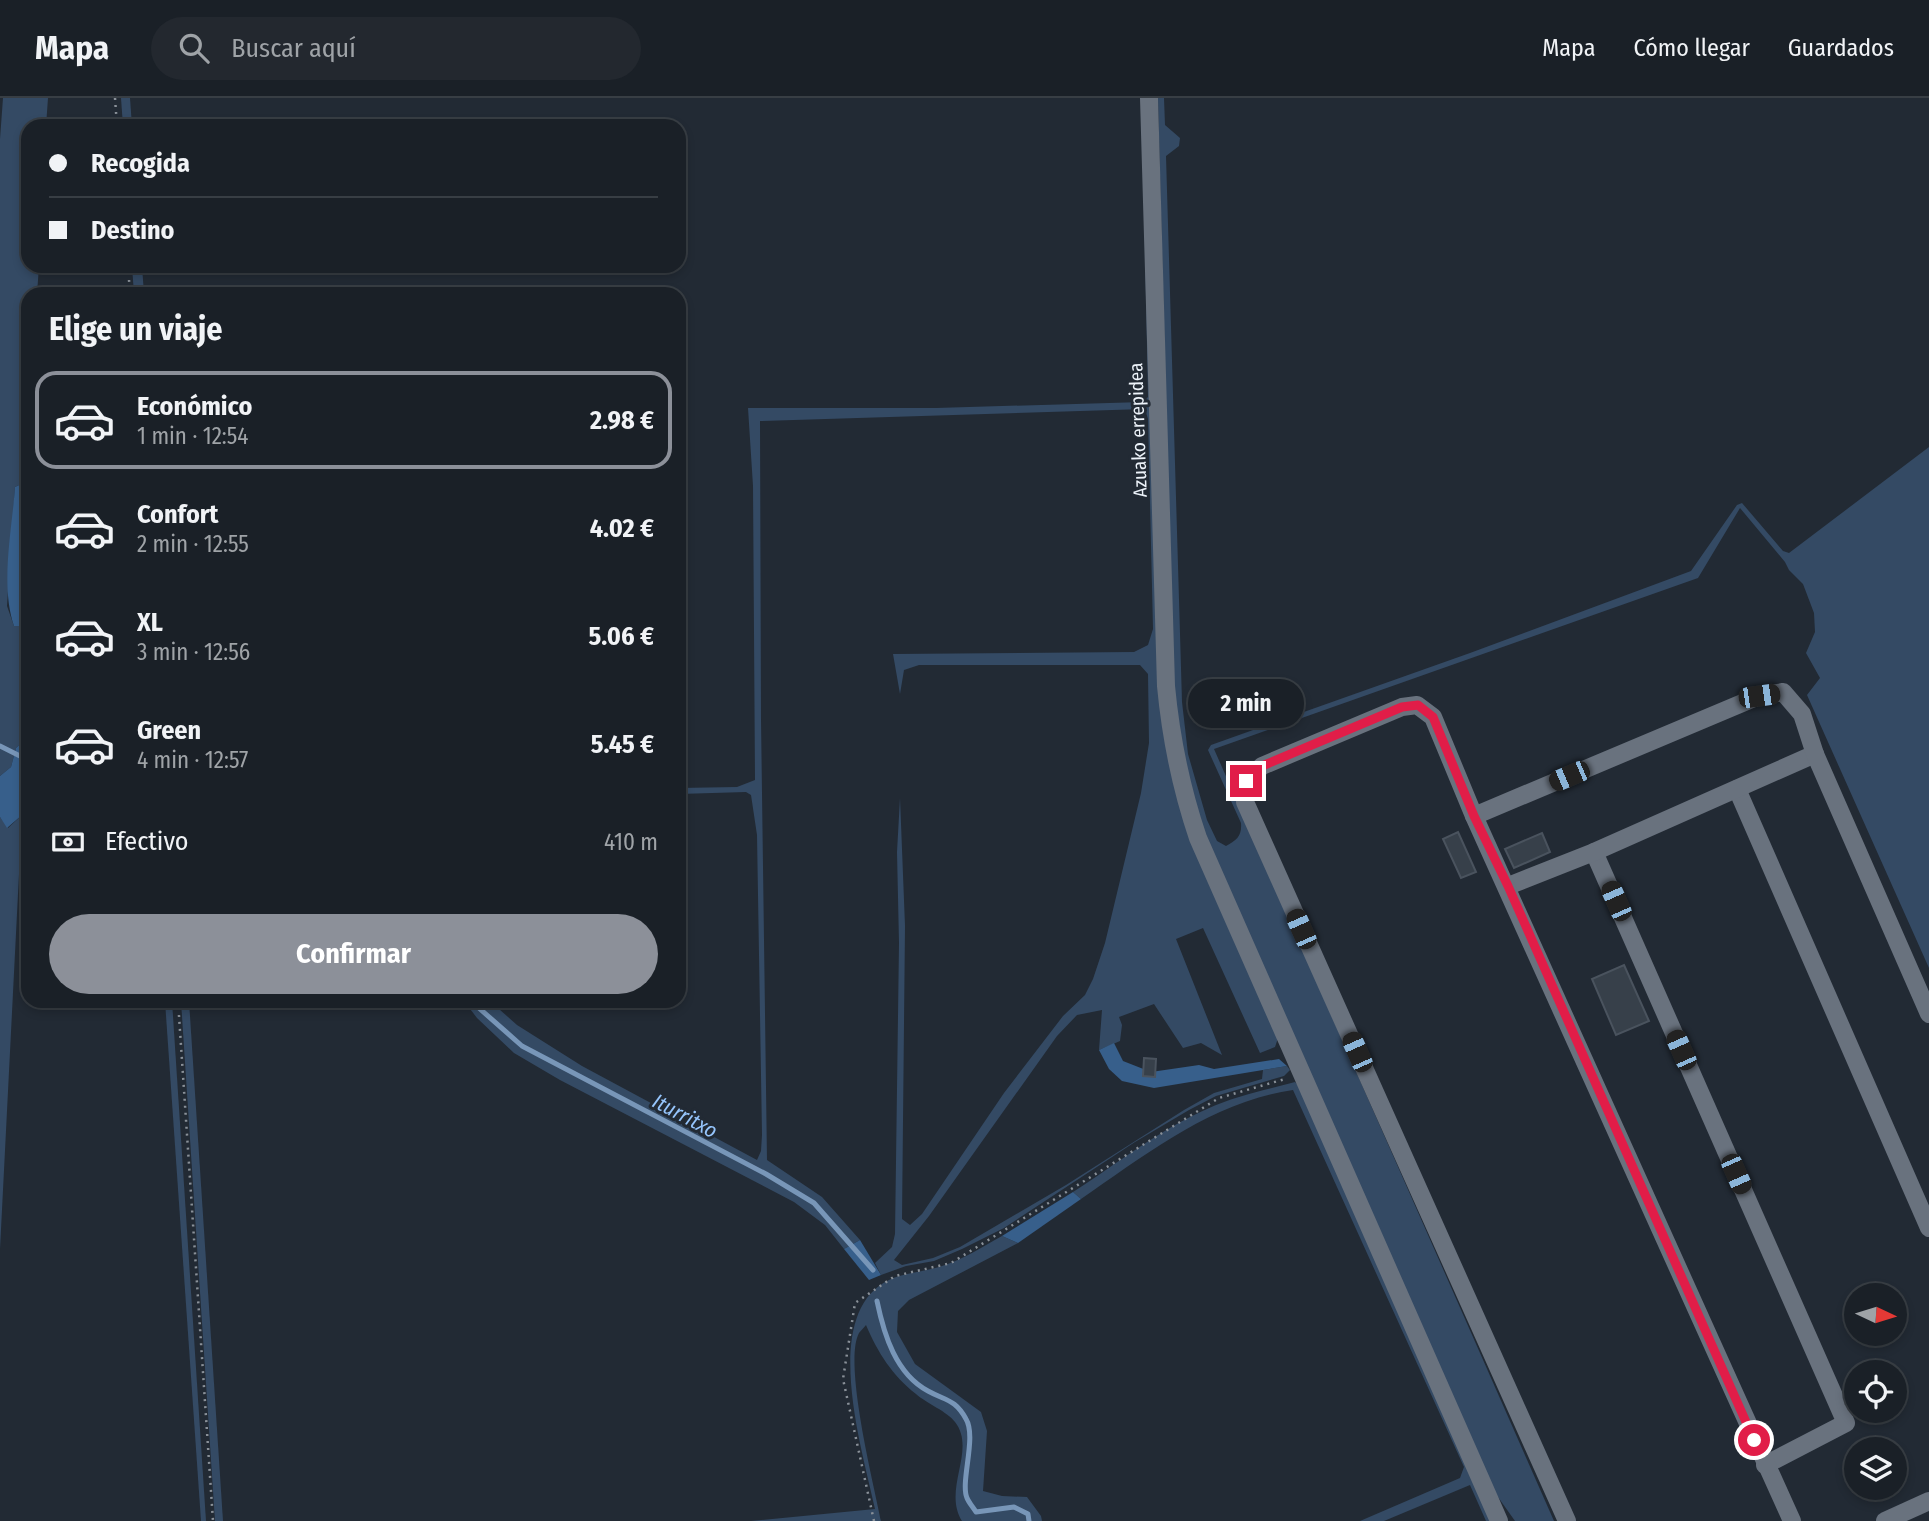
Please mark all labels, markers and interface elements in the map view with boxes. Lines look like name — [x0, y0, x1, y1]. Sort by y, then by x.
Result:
search box — [151, 17, 641, 80]
text: Mapa — [35, 28, 109, 68]
icon: search — [175, 29, 213, 67]
text: Buscar aquí — [231, 33, 356, 64]
text: Mapa — [1542, 34, 1595, 62]
text: Cómo llegar — [1633, 34, 1750, 62]
text: Guardados — [1788, 34, 1894, 62]
text: Recogida — [91, 148, 190, 179]
text: Destino — [91, 215, 174, 246]
text: Elige un viaje — [49, 310, 222, 348]
street label: Azuako errepidea — [1124, 362, 1152, 498]
icon: car — [53, 389, 116, 452]
text: Económico — [137, 391, 252, 422]
text: 2.98 € — [590, 405, 654, 436]
text: 1 min · 12:54 — [137, 422, 248, 450]
icon: car — [53, 497, 116, 560]
text: Confort — [137, 499, 218, 530]
text: 4.02 € — [590, 513, 654, 544]
text: 2 min · 12:55 — [137, 530, 249, 558]
icon: car — [53, 605, 116, 668]
text: XL — [137, 607, 163, 638]
text: 5.06 € — [589, 621, 654, 652]
text: 3 min · 12:56 — [137, 638, 250, 666]
callout: 2 min — [1188, 680, 1304, 728]
car — [1737, 683, 1782, 709]
text: 2 min — [1221, 689, 1272, 717]
icon: car — [53, 713, 116, 776]
text: Green — [137, 715, 201, 746]
text: 5.45 € — [591, 729, 654, 760]
text: 4 min · 12:57 — [137, 746, 248, 774]
car — [1546, 758, 1593, 794]
route end — [1230, 765, 1262, 797]
icon: cash — [49, 823, 87, 861]
text: Efectivo — [105, 826, 189, 857]
text: 410 m — [604, 828, 658, 856]
car — [1598, 878, 1635, 924]
car — [1283, 906, 1320, 952]
button: Confirmar — [49, 914, 658, 994]
car — [1663, 1027, 1700, 1073]
car — [1339, 1029, 1376, 1075]
water label: Iturritxo — [648, 1088, 722, 1144]
car — [1718, 1151, 1755, 1197]
north arrow — [1844, 1283, 1908, 1346]
map controls — [1844, 1283, 1907, 1500]
button: locate — [1844, 1360, 1907, 1423]
route start — [1738, 1424, 1770, 1456]
button: layers — [1844, 1437, 1907, 1500]

